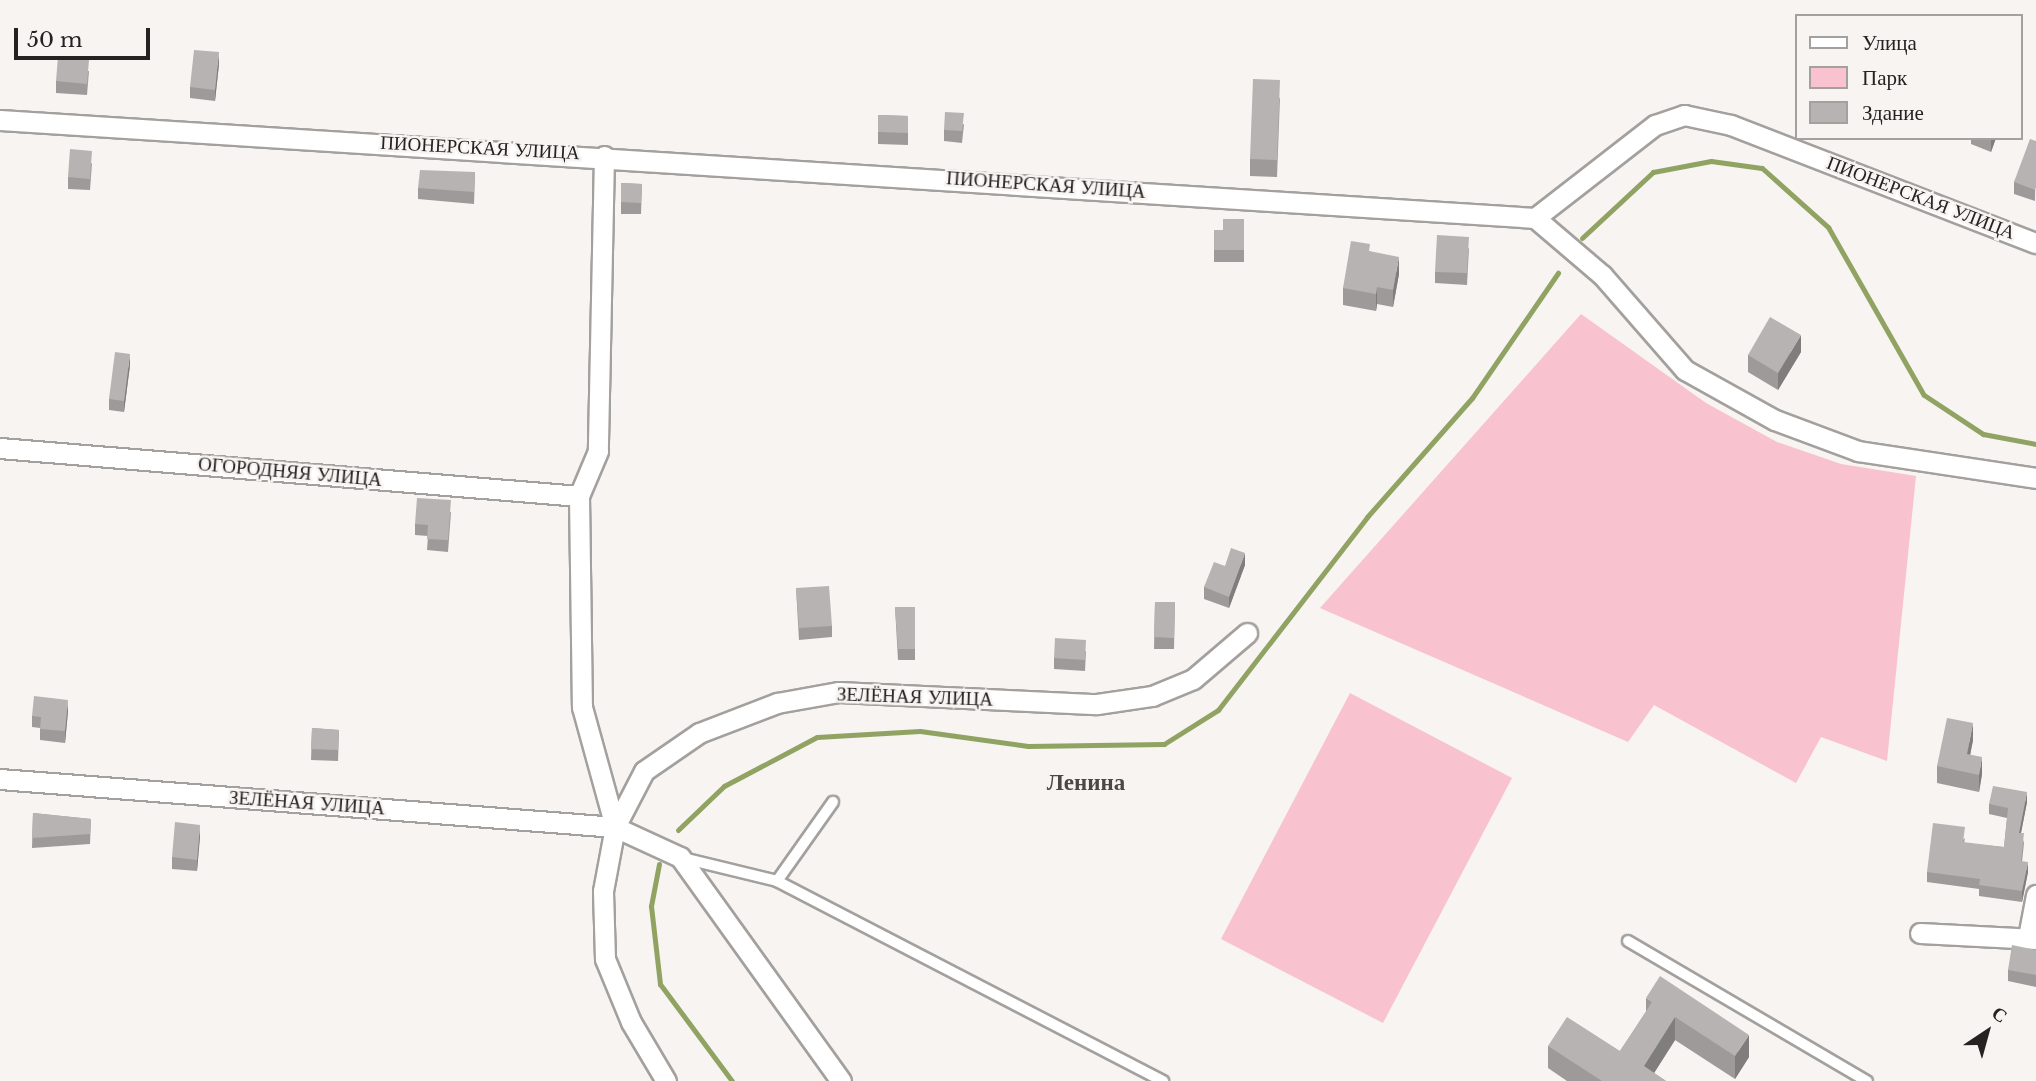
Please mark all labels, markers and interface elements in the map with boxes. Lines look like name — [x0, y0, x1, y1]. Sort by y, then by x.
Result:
scale bar — [18, 14, 154, 58]
legend — [1794, 14, 2022, 140]
text: 50 m — [27, 27, 82, 53]
text: Улица — [1862, 30, 1917, 56]
text: Парк — [1862, 65, 1907, 91]
text: Здание — [1862, 100, 1924, 126]
street label: ПИОНЕРСКАЯ УЛИЦА — [380, 131, 580, 165]
street label: ПИОНЕРСКАЯ УЛИЦА — [1824, 152, 2018, 244]
street label: ПИОНЕРСКАЯ УЛИЦА — [946, 167, 1146, 203]
street label: ОГОРОДНЯЯ УЛИЦА — [197, 453, 383, 491]
street label: ЗЕЛЁНАЯ УЛИЦА — [837, 683, 993, 711]
district label: Ленина — [1047, 768, 1125, 796]
street label: ЗЕЛЁНАЯ УЛИЦА — [228, 786, 386, 820]
north arrow — [1952, 997, 2022, 1067]
text: С — [1987, 1001, 2012, 1028]

